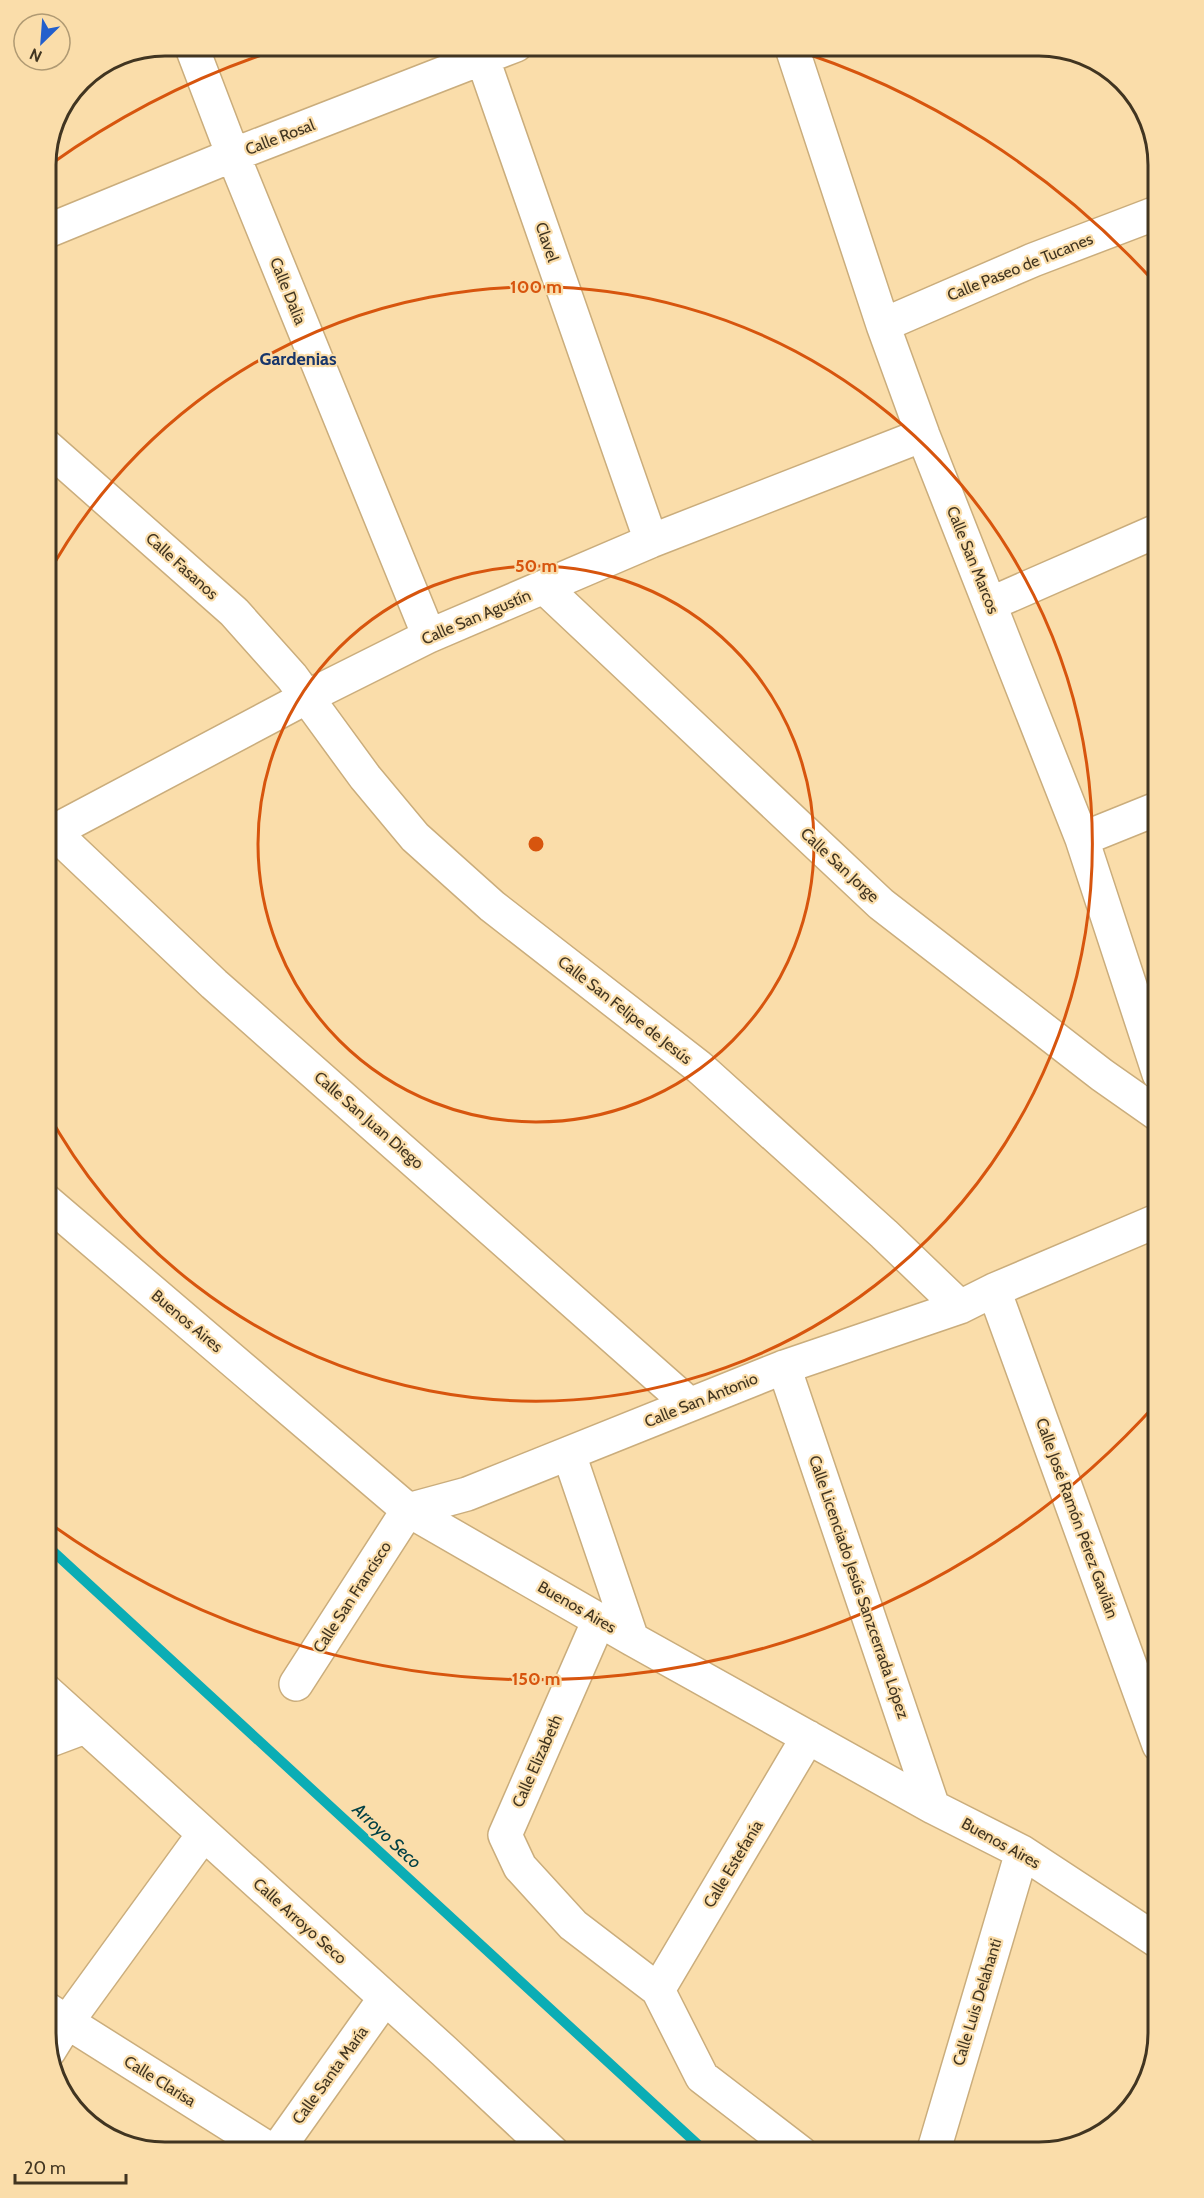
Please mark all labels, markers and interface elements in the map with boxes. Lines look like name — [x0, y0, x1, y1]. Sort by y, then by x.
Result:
north arrow — [12, 12, 72, 72]
text: N — [27, 44, 45, 66]
street label: Calle Rosal — [243, 115, 318, 159]
street label: Clavel — [531, 220, 563, 265]
street label: Calle Paseo de Tucanes — [944, 229, 1096, 305]
street label: Calle Dalia — [266, 255, 310, 328]
text: 100 m — [510, 276, 562, 298]
district label: Gardenias — [259, 348, 337, 370]
street label: Calle San Marcos — [943, 503, 1003, 617]
street label: Calle Fasanos — [142, 529, 222, 604]
text: 50 m — [515, 555, 557, 577]
street label: Calle San Agustín — [419, 585, 534, 649]
street label: Calle San Jorge — [797, 824, 883, 906]
centre of rings — [526, 834, 546, 854]
street label: Calle San Felipe de Jesús — [554, 952, 696, 1068]
street label: Calle San Juan Diego — [310, 1067, 428, 1173]
street label: Buenos Aires — [148, 1286, 227, 1356]
street label: Calle San Antonio — [642, 1369, 761, 1431]
street label: Calle José Ramón Pérez Gavilán — [1032, 1415, 1122, 1621]
street label: Calle Licenciado Jesús Sanzcerrada López — [805, 1453, 913, 1722]
street label: Calle San Francisco — [309, 1538, 395, 1656]
street label: Buenos Aires — [535, 1577, 620, 1637]
text: 150 m — [512, 1668, 560, 1690]
street label: Calle Elizabeth — [508, 1712, 566, 1810]
water label: Arroyo Seco — [347, 1798, 426, 1873]
street label: Buenos Aires — [958, 1814, 1044, 1873]
street label: Calle Estefanía — [699, 1817, 767, 1911]
street label: Calle Arroyo Seco — [249, 1874, 351, 1968]
street label: Calle Luis Delahanti — [949, 1936, 1005, 2068]
street label: Calle Santa María — [288, 2022, 372, 2128]
street label: Calle Clarisa — [121, 2052, 200, 2111]
scale bar — [15, 2147, 126, 2185]
text: 20 m — [24, 2157, 66, 2179]

